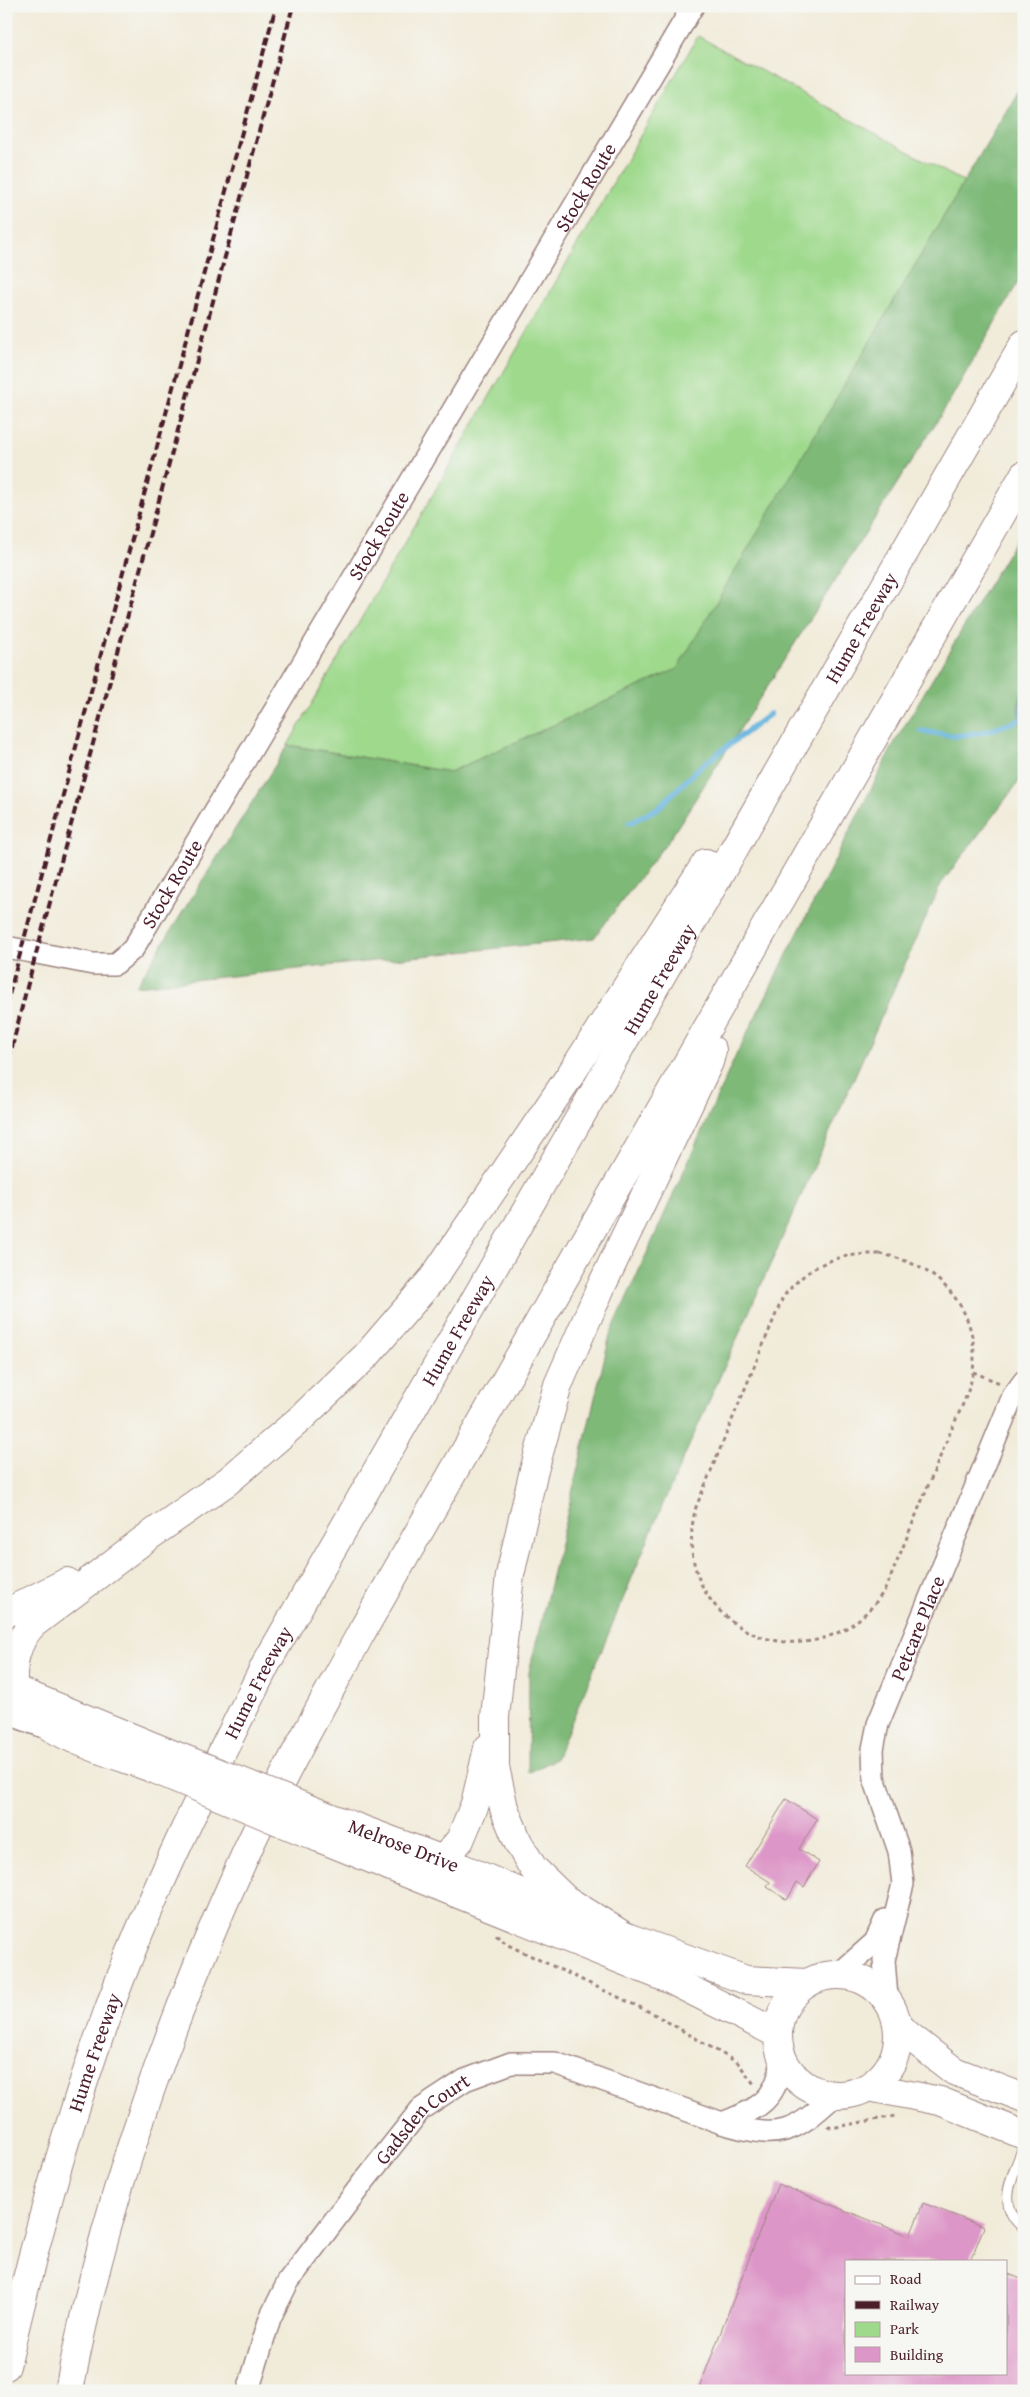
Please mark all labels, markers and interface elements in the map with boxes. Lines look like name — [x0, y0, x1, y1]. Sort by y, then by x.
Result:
street label: Stock Route — [547, 137, 623, 237]
street label: Stock Route — [340, 485, 416, 585]
street label: Hume Freeway — [817, 566, 904, 689]
street label: Stock Route — [134, 833, 209, 934]
street label: Hume Freeway — [615, 918, 702, 1040]
street label: Hume Freeway — [414, 1269, 501, 1391]
street label: Petcare Place — [882, 1571, 952, 1685]
street label: Hume Freeway — [216, 1620, 299, 1744]
street label: Melrose Drive — [345, 1811, 464, 1879]
street label: Hume Freeway — [60, 1988, 128, 2115]
street label: Gadsden Court — [368, 2066, 475, 2170]
legend — [845, 2260, 1008, 2374]
text: Road — [890, 2268, 921, 2289]
text: Railway — [890, 2294, 940, 2315]
text: Park — [890, 2318, 919, 2339]
text: Building — [890, 2344, 944, 2365]

